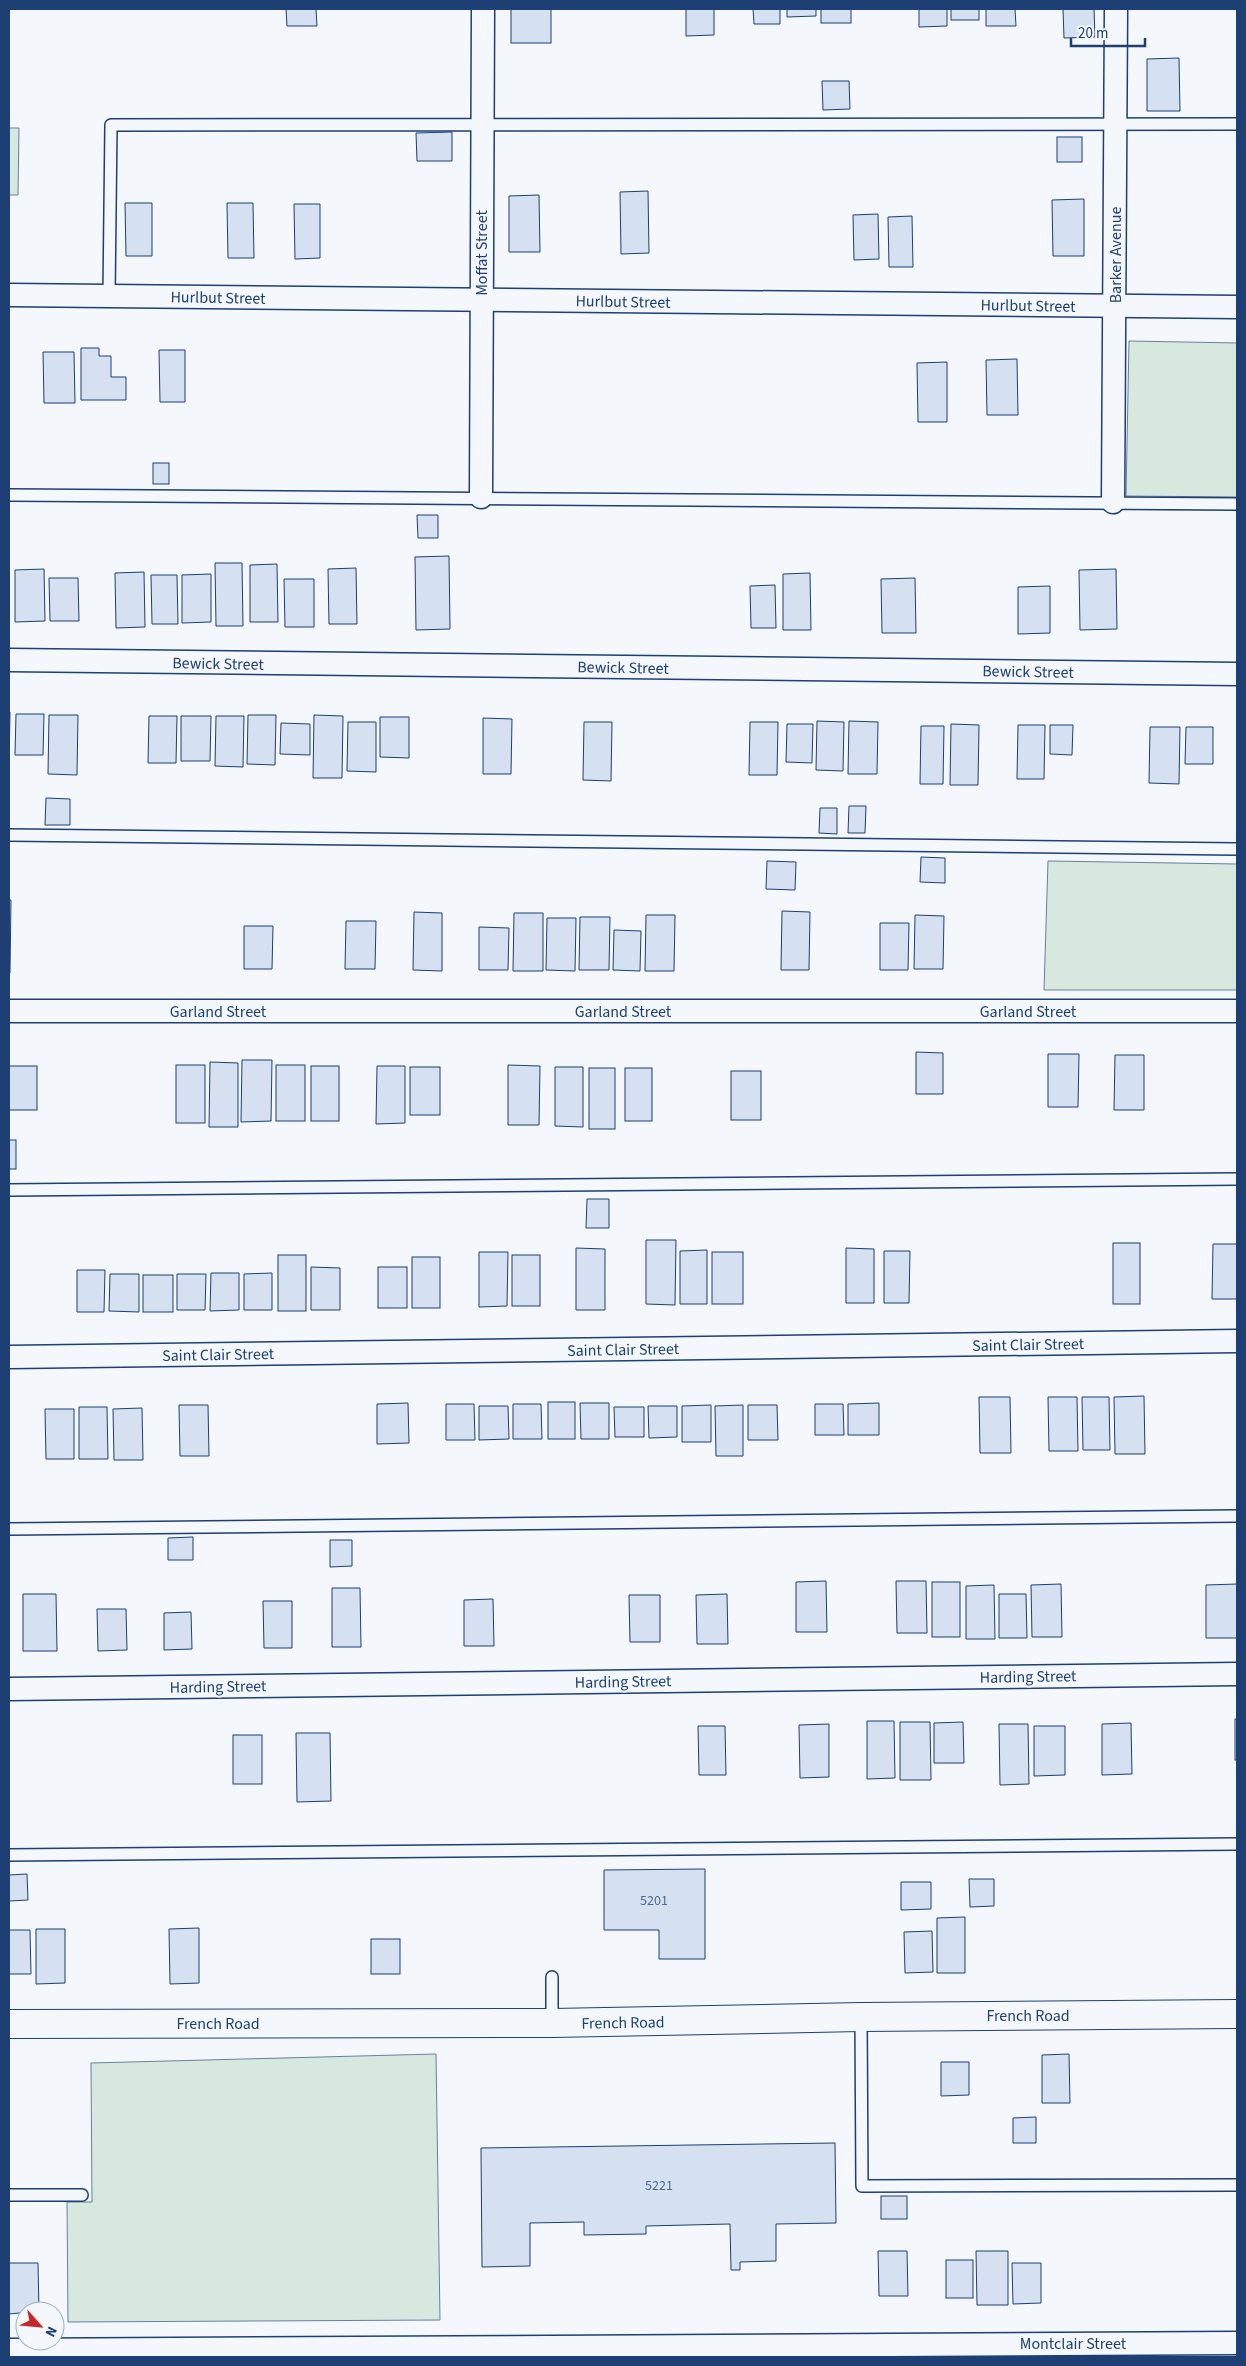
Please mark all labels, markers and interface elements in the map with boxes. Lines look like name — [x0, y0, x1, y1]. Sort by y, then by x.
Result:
scale bar — [1071, 15, 1145, 47]
text: 20 m — [1078, 23, 1108, 44]
street label: Barker Avenue — [1105, 207, 1127, 303]
street label: Moffat Street — [471, 210, 493, 296]
street label: Hurlbut Street — [170, 286, 266, 310]
street label: Hurlbut Street — [575, 290, 671, 314]
street label: Hurlbut Street — [980, 294, 1076, 318]
street label: Bewick Street — [172, 652, 264, 676]
street label: Bewick Street — [577, 656, 669, 680]
street label: Bewick Street — [982, 660, 1074, 684]
street label: Garland Street — [170, 1001, 267, 1023]
street label: Garland Street — [575, 1001, 672, 1023]
street label: Garland Street — [980, 1001, 1077, 1023]
street label: Saint Clair Street — [972, 1333, 1085, 1357]
street label: Saint Clair Street — [567, 1338, 680, 1362]
street label: Saint Clair Street — [162, 1343, 275, 1367]
street label: Harding Street — [979, 1665, 1077, 1689]
street label: Harding Street — [574, 1670, 672, 1694]
street label: Harding Street — [169, 1675, 267, 1699]
house number: 5201 — [640, 1891, 668, 1911]
street label: French Road — [986, 2005, 1070, 2027]
street label: French Road — [581, 2011, 665, 2035]
street label: French Road — [176, 2013, 260, 2035]
house number: 5221 — [645, 2176, 673, 2196]
north arrow — [15, 2301, 65, 2351]
text: N — [40, 2323, 62, 2340]
street label: Montclair Street — [1020, 2333, 1127, 2355]

